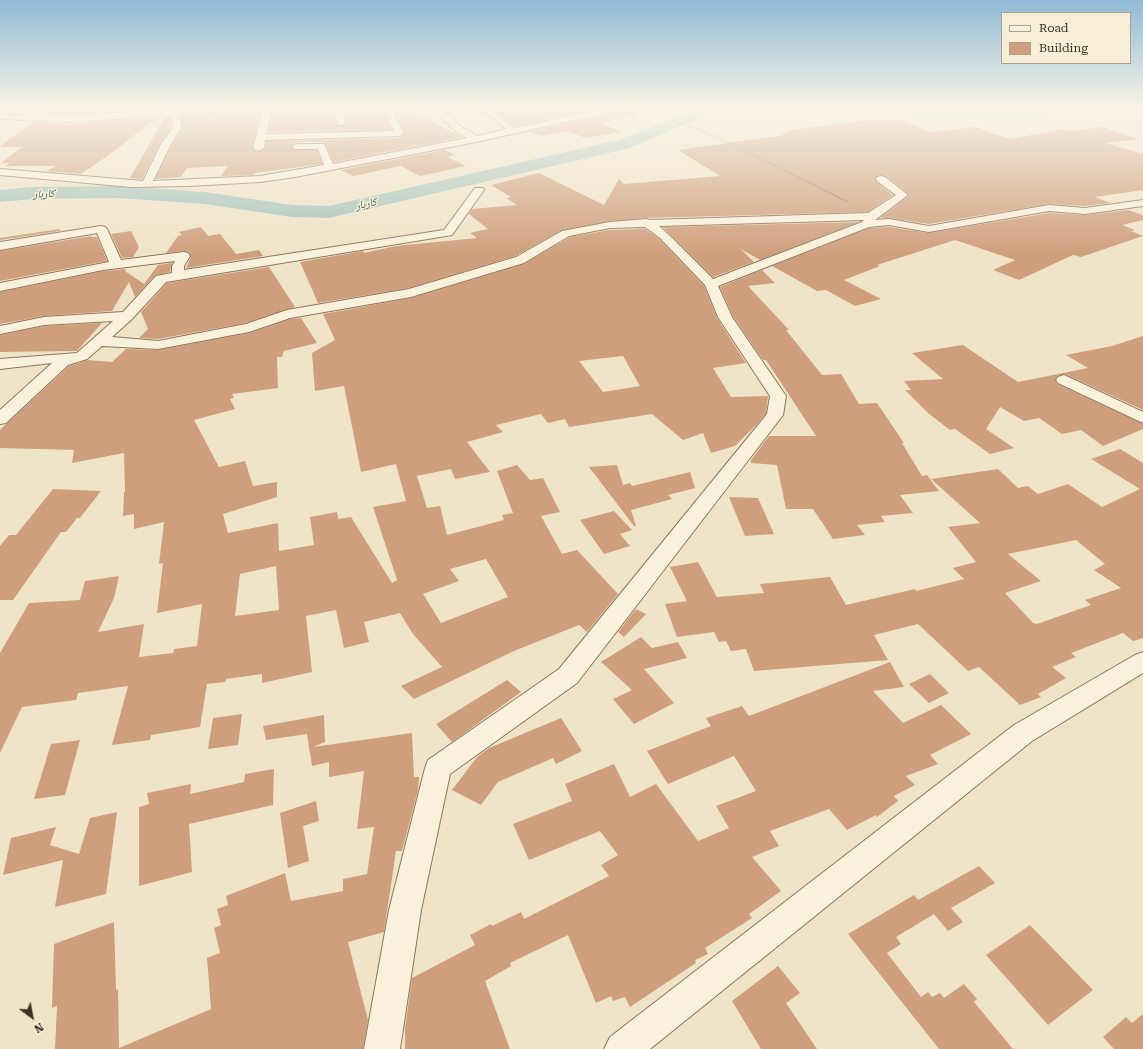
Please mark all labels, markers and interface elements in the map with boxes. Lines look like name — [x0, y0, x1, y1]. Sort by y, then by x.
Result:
legend — [1001, 12, 1131, 64]
text: Road — [1039, 21, 1068, 35]
text: Building — [1039, 41, 1088, 55]
water label: کاربار — [33, 187, 55, 201]
water label: کاربار — [354, 195, 378, 213]
north arrow — [12, 997, 52, 1037]
text: N — [32, 1020, 46, 1035]

